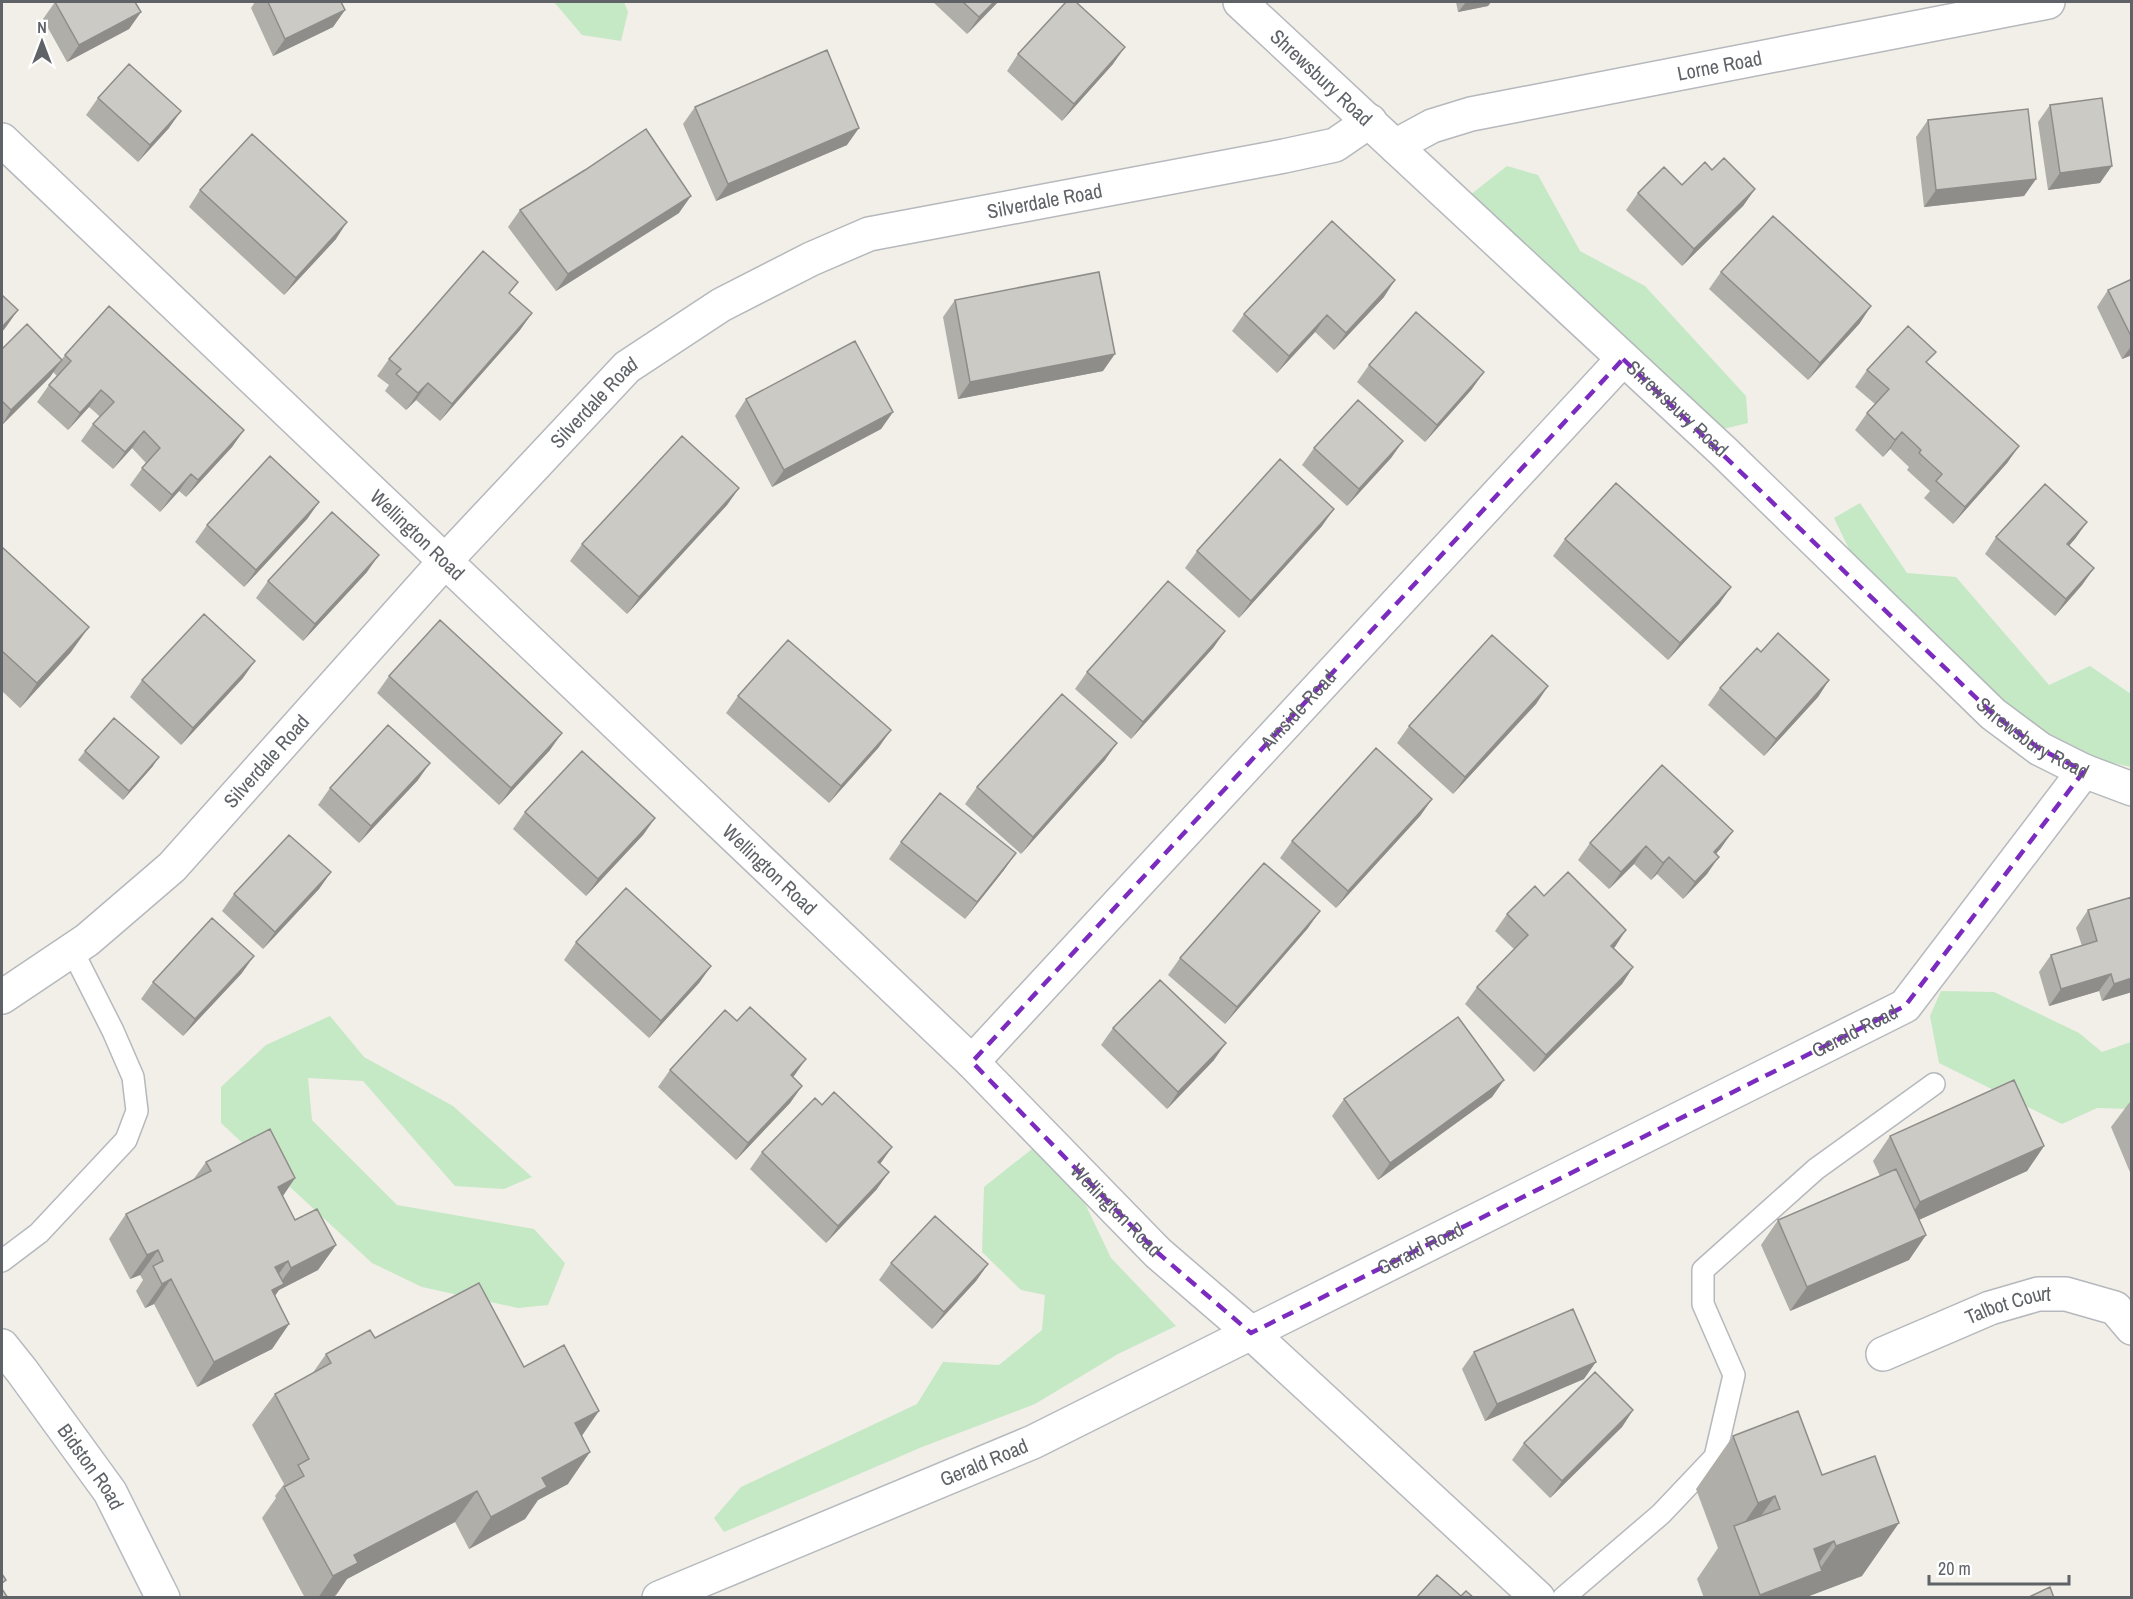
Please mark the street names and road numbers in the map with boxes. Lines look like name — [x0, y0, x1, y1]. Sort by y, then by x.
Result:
street label: Shrewsbury Road — [1265, 23, 1379, 132]
street label: Lorne Road — [1675, 44, 1764, 87]
street label: Silverdale Road — [985, 176, 1104, 225]
street label: Silverdale Road — [544, 350, 642, 454]
street label: Shrewsbury Road — [1621, 354, 1735, 462]
street label: Wellington Road — [365, 483, 471, 586]
street label: Arnside Road — [1253, 663, 1342, 756]
street label: Shrewsbury Road — [1971, 691, 2094, 784]
street label: Silverdale Road — [217, 708, 315, 814]
street label: Wellington Road — [717, 818, 823, 921]
street label: Gerald Road — [1807, 998, 1902, 1064]
street label: Wellington Road — [1065, 1157, 1168, 1263]
street label: Gerald Road — [1372, 1215, 1467, 1281]
street label: Talbot Court — [1961, 1280, 2051, 1330]
street label: Bidston Road — [52, 1418, 131, 1514]
street label: Gerald Road — [936, 1432, 1032, 1492]

